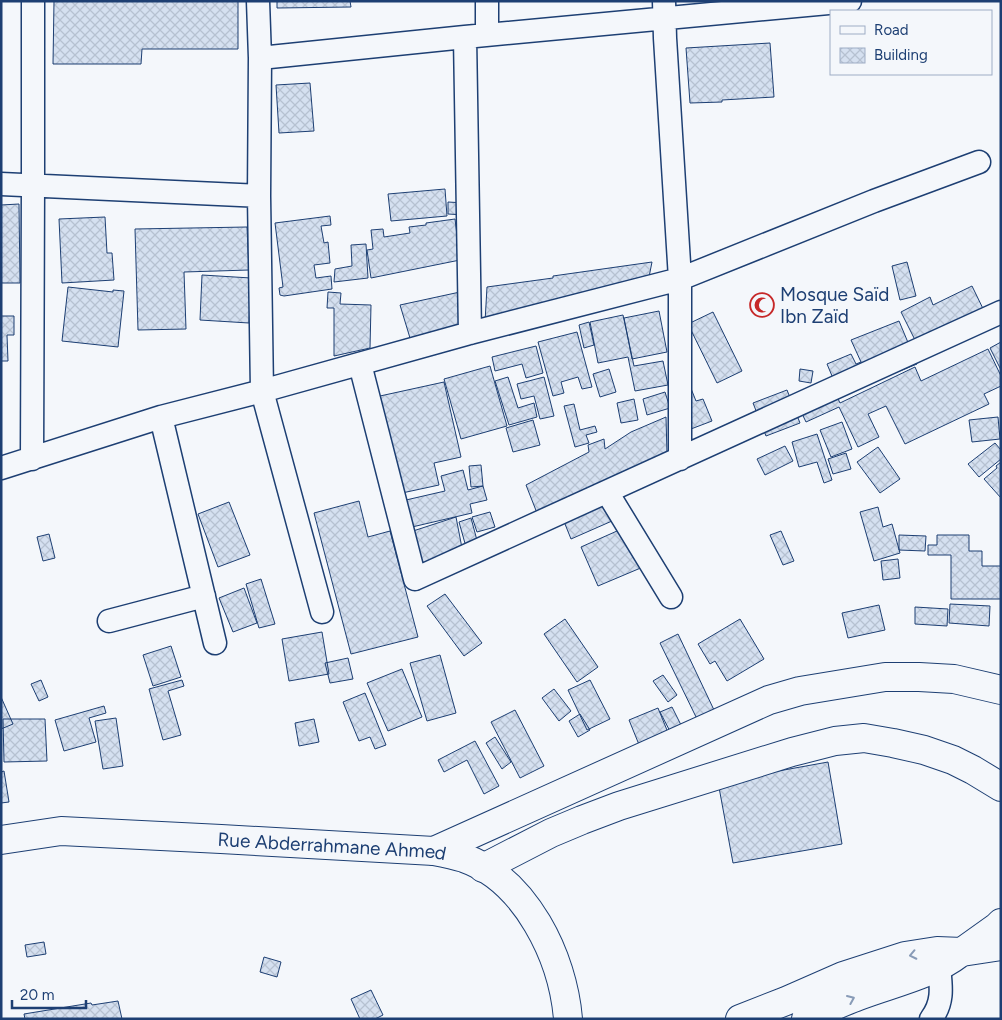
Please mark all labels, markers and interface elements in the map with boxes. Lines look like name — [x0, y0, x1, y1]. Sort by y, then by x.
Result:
legend — [830, 10, 992, 75]
text: Road — [874, 21, 909, 39]
text: Building — [874, 46, 928, 64]
place label: Mosque Saïd Ibn Zaïd — [780, 283, 890, 328]
mosque icon: Mosque Saïd Ibn Zaïd — [749, 292, 775, 318]
street label: Rue Abderrahmane Ahmed — [217, 827, 448, 865]
one-way arrow — [909, 949, 918, 960]
scale bar — [12, 978, 86, 1010]
text: 20 m — [20, 986, 54, 1004]
one-way arrow — [846, 995, 855, 1006]

